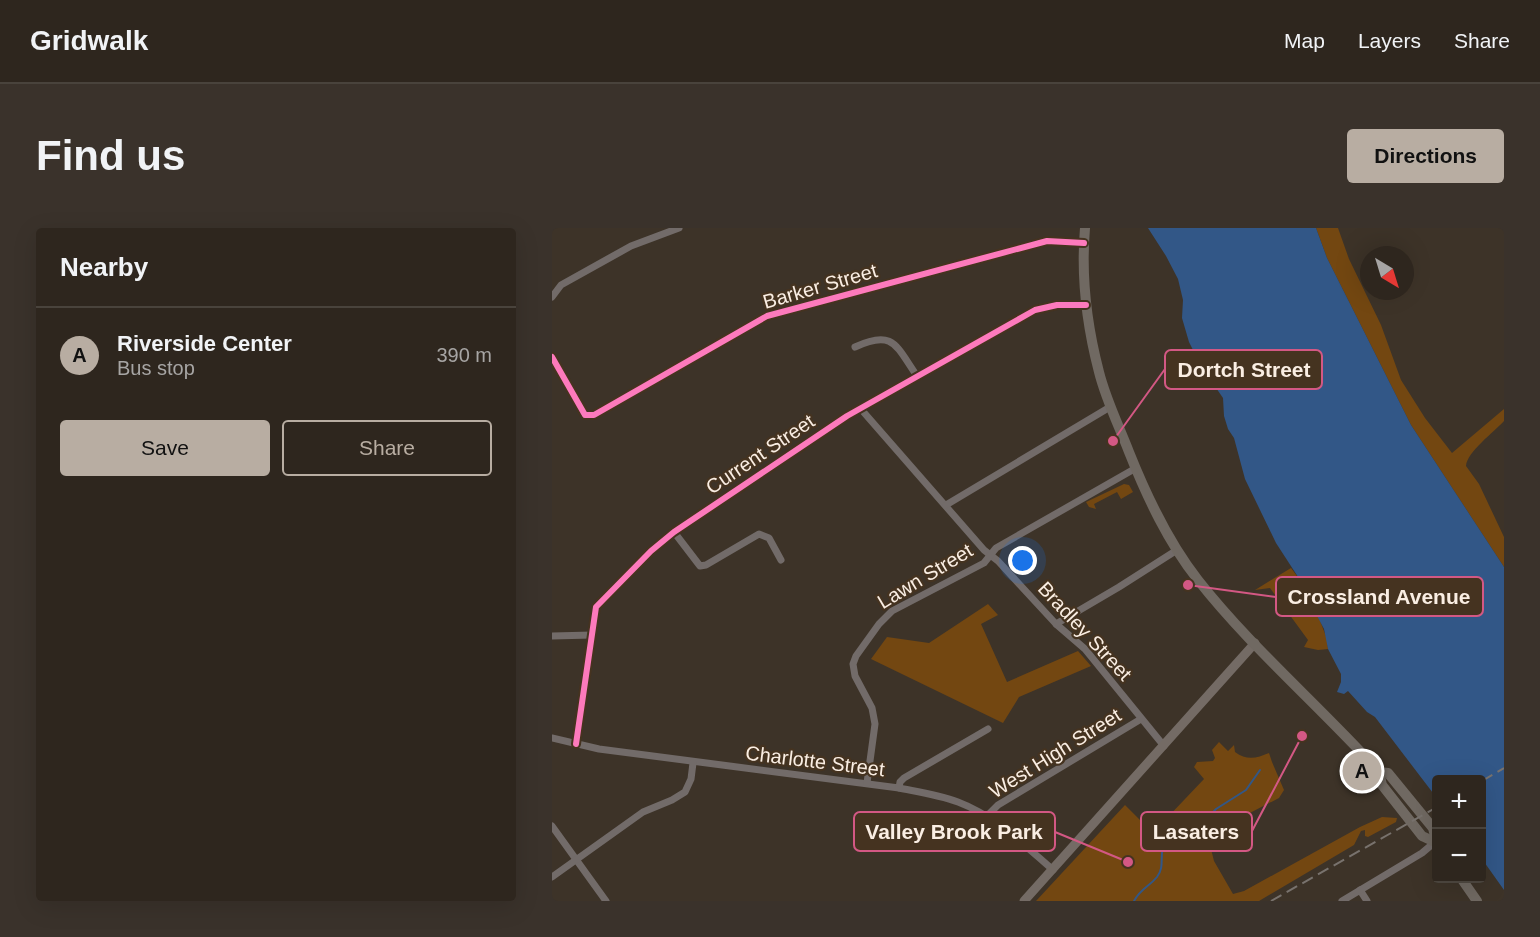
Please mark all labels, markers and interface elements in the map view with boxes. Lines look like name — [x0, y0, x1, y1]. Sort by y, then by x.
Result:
text: Gridwalk — [30, 25, 148, 56]
text: Map — [1284, 29, 1325, 52]
text: Layers — [1358, 29, 1421, 52]
text: Share — [1454, 29, 1510, 52]
button: Directions — [1347, 129, 1504, 183]
text: Find us — [36, 132, 185, 179]
north arrow — [1360, 246, 1414, 300]
text: Nearby — [60, 252, 148, 282]
street label: Barker Street — [760, 259, 880, 313]
text: Riverside Center — [117, 331, 292, 356]
text: A — [72, 344, 87, 366]
text: 390 m — [436, 344, 492, 366]
callout: Dortch Street — [1165, 350, 1322, 389]
text: Bus stop — [117, 357, 195, 379]
text: Dortch Street — [1177, 358, 1311, 381]
street label: Current Street — [702, 410, 819, 498]
button: Save — [60, 420, 270, 476]
button: Share — [282, 420, 492, 476]
street label: Lawn Street — [874, 539, 977, 613]
your location — [1008, 546, 1037, 575]
street label: Bradley Street — [1034, 577, 1137, 685]
callout: Crossland Avenue — [1276, 577, 1483, 616]
text: Crossland Avenue — [1288, 585, 1470, 608]
street label: West High Street — [985, 703, 1125, 802]
street label: Charlotte Street — [744, 742, 886, 781]
pin: A — [1342, 748, 1382, 794]
map controls — [1432, 775, 1486, 883]
button: + — [1432, 775, 1486, 829]
callout: Valley Brook Park — [854, 812, 1055, 851]
callout: Lasaters — [1141, 812, 1252, 851]
text: Valley Brook Park — [865, 820, 1043, 843]
text: Lasaters — [1153, 820, 1239, 843]
button: − — [1432, 829, 1486, 883]

